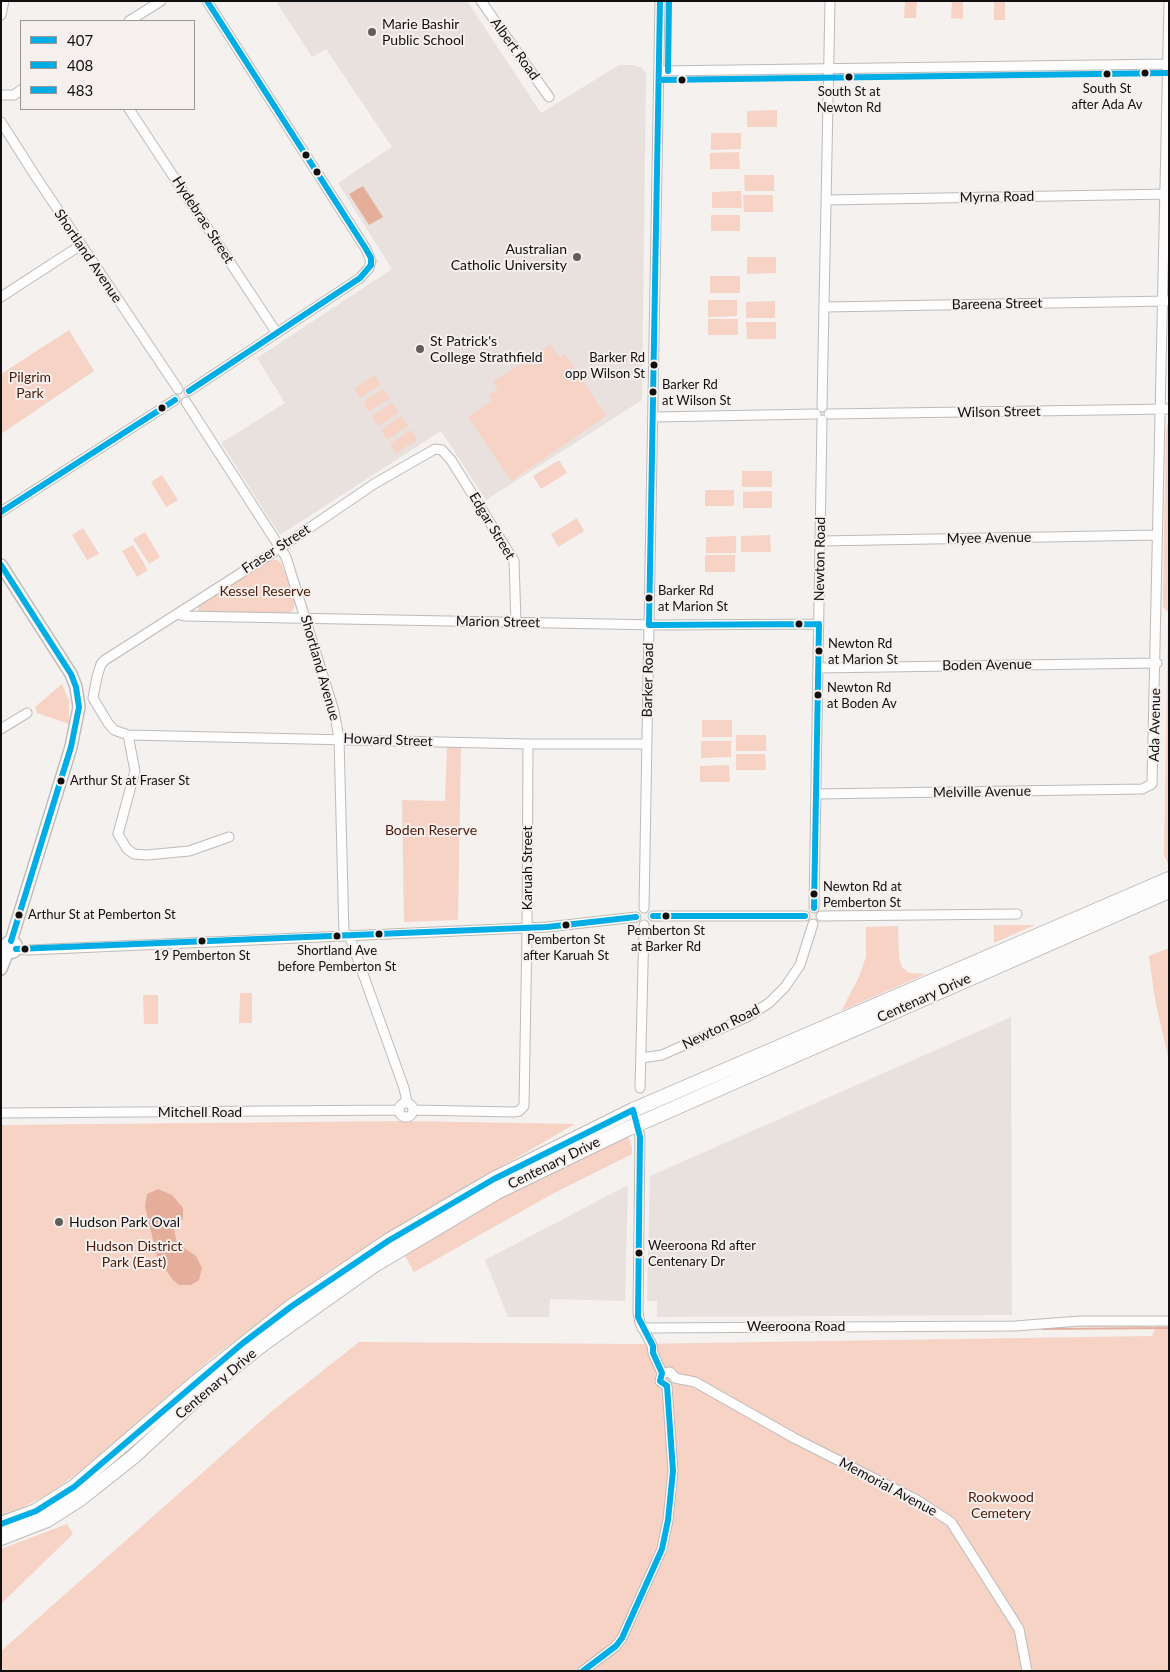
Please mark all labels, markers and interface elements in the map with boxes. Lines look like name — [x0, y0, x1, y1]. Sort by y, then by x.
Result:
street label: Albert Road — [487, 15, 543, 83]
place label: Marie Bashir Public School — [382, 16, 464, 48]
legend — [20, 20, 195, 110]
marker: Marie Bashir Public School — [366, 26, 378, 38]
text: 407 — [67, 31, 93, 49]
text: 408 — [67, 56, 93, 74]
unlabelled marker — [1140, 68, 1150, 78]
marker: South St after Ada Av — [1102, 69, 1112, 79]
marker: South St at Newton Rd — [844, 72, 854, 82]
unlabelled marker — [677, 75, 687, 85]
text: 483 — [67, 81, 93, 99]
place label: South St after Ada Av — [1072, 81, 1142, 112]
place label: South St at Newton Rd — [817, 84, 881, 115]
unlabelled marker — [301, 150, 311, 160]
unlabelled marker — [312, 167, 322, 177]
street label: Hydebrae Street — [169, 173, 237, 267]
street label: Myrna Road — [960, 188, 1034, 206]
street label: Shortland Avenue — [51, 206, 125, 306]
place label: Australian Catholic University — [451, 241, 567, 274]
marker: Australian Catholic University — [571, 251, 583, 263]
street label: Bareena Street — [952, 295, 1042, 313]
place label: St Patrick's College Strathfield — [430, 333, 543, 366]
marker: St Patrick's College Strathfield — [414, 343, 426, 355]
place label: Barker Rd opp Wilson St — [565, 350, 645, 381]
marker: Barker Rd opp Wilson St — [649, 360, 659, 370]
park label: Pilgrim Park — [9, 369, 51, 402]
place label: Barker Rd at Wilson St — [662, 377, 731, 408]
marker: Barker Rd at Wilson St — [648, 387, 658, 397]
unlabelled marker — [157, 403, 167, 413]
street label: Wilson Street — [957, 403, 1041, 421]
street label: Edgar Street — [465, 489, 519, 563]
street label: Newton Road — [811, 517, 829, 601]
street label: Fraser Street — [239, 521, 313, 577]
street label: Myee Avenue — [947, 529, 1031, 547]
park label: Kessel Reserve — [219, 583, 311, 599]
place label: Barker Rd at Marion St — [658, 583, 728, 614]
marker: Barker Rd at Marion St — [644, 593, 654, 603]
street label: Shortland Avenue — [297, 613, 343, 723]
street label: Marion Street — [456, 613, 540, 631]
unlabelled marker — [794, 619, 804, 629]
place label: Newton Rd at Marion St — [828, 636, 898, 667]
street label: Barker Road — [639, 642, 657, 718]
marker: Newton Rd at Marion St — [814, 646, 824, 656]
street label: Boden Avenue — [942, 656, 1032, 674]
place label: Newton Rd at Boden Av — [827, 680, 897, 711]
street label: Ada Avenue — [1146, 688, 1164, 762]
marker: Newton Rd at Boden Av — [813, 690, 823, 700]
street label: Howard Street — [343, 730, 433, 750]
place label: Arthur St at Fraser St — [70, 773, 190, 789]
marker: Arthur St at Fraser St — [56, 776, 66, 786]
street label: Melville Avenue — [933, 783, 1031, 801]
park label: Boden Reserve — [385, 822, 477, 838]
street label: Karuah Street — [519, 826, 535, 910]
place label: Newton Rd at Pemberton St — [823, 879, 902, 910]
marker: Newton Rd at Pemberton St — [809, 889, 819, 899]
place label: Arthur St at Pemberton St — [28, 907, 176, 923]
marker: Arthur St at Pemberton St — [14, 910, 24, 920]
marker: Pemberton St at Barker Rd — [661, 911, 671, 921]
marker: Pemberton St after Karuah St — [561, 920, 571, 930]
place label: Pemberton St at Barker Rd — [627, 923, 705, 954]
unlabelled marker — [374, 929, 384, 939]
marker: Shortland Ave before Pemberton St — [332, 931, 342, 941]
place label: Pemberton St after Karuah St — [523, 932, 609, 963]
marker: 19 Pemberton St — [197, 936, 207, 946]
place label: Shortland Ave before Pemberton St — [278, 943, 396, 974]
unlabelled marker — [20, 944, 30, 954]
place label: 19 Pemberton St — [154, 948, 250, 964]
street label: Centenary Drive — [875, 970, 973, 1026]
street label: Newton Road — [679, 1001, 763, 1053]
street label: Mitchell Road — [158, 1104, 242, 1120]
street label: Centenary Drive — [505, 1133, 603, 1193]
place label: Hudson Park Oval — [69, 1214, 180, 1230]
marker: Hudson Park Oval — [53, 1216, 65, 1228]
park label: Hudson District Park (East) — [86, 1238, 182, 1270]
place label: Weeroona Rd after Centenary Dr — [648, 1238, 756, 1269]
marker: Weeroona Rd after Centenary Dr — [634, 1248, 644, 1258]
street label: Weeroona Road — [747, 1318, 845, 1334]
street label: Centenary Drive — [172, 1345, 260, 1423]
street label: Memorial Avenue — [836, 1454, 940, 1520]
park label: Rookwood Cemetery — [968, 1489, 1034, 1521]

